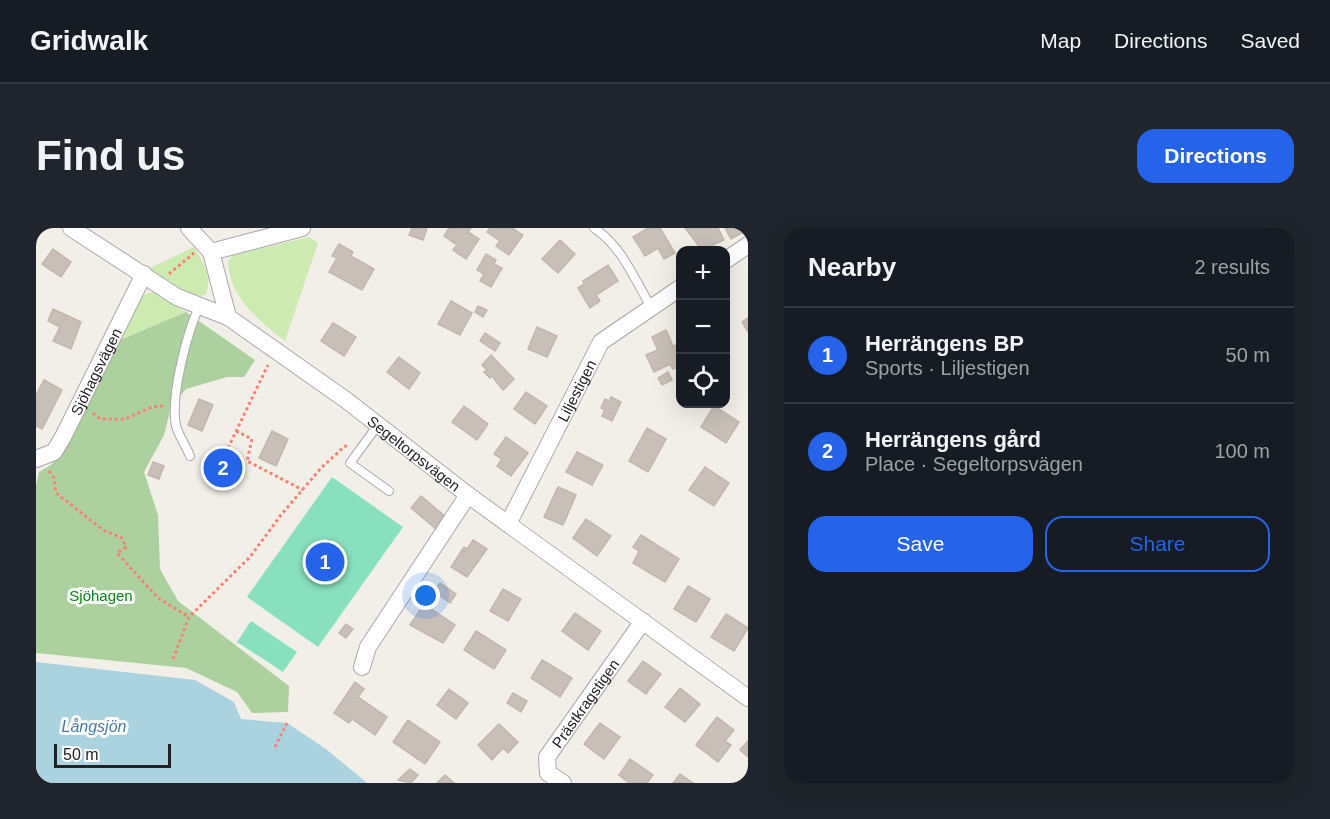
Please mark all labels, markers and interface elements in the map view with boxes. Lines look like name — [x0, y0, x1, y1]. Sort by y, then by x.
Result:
text: Gridwalk — [30, 25, 148, 56]
text: Map — [1040, 29, 1081, 52]
text: Directions — [1114, 29, 1207, 52]
text: Saved — [1240, 29, 1300, 52]
button: Directions — [1137, 129, 1294, 183]
text: Find us — [36, 132, 185, 179]
map controls — [676, 246, 730, 408]
button: + — [676, 246, 730, 300]
text: Nearby — [808, 252, 896, 282]
text: 2 results — [1194, 256, 1270, 278]
button: − — [676, 300, 730, 354]
street label: Sjöhagsvägen — [67, 325, 124, 418]
text: Herrängens BP — [865, 331, 1024, 356]
text: 1 — [822, 344, 833, 366]
text: 50 m — [1226, 344, 1270, 366]
button: locate — [676, 354, 730, 408]
street label: Liljestigen — [553, 357, 599, 424]
text: Sports · Liljestigen — [865, 357, 1030, 379]
street label: Segeltorpsvägen — [365, 412, 464, 494]
text: Herrängens gård — [865, 427, 1041, 452]
text: 2 — [822, 440, 833, 462]
text: 100 m — [1214, 440, 1270, 462]
pin: 2 — [204, 446, 243, 490]
text: Place · Segeltorpsvägen — [865, 453, 1083, 475]
button: Save — [808, 516, 1033, 572]
button: Share — [1045, 516, 1270, 572]
pin: 1 — [306, 540, 344, 584]
your location — [411, 581, 440, 610]
park label: Sjöhagen — [69, 587, 133, 604]
street label: Prästkragstigen — [548, 656, 622, 751]
water label: Långsjön — [62, 718, 127, 735]
scale bar — [54, 741, 171, 768]
text: 50 m — [63, 746, 99, 763]

